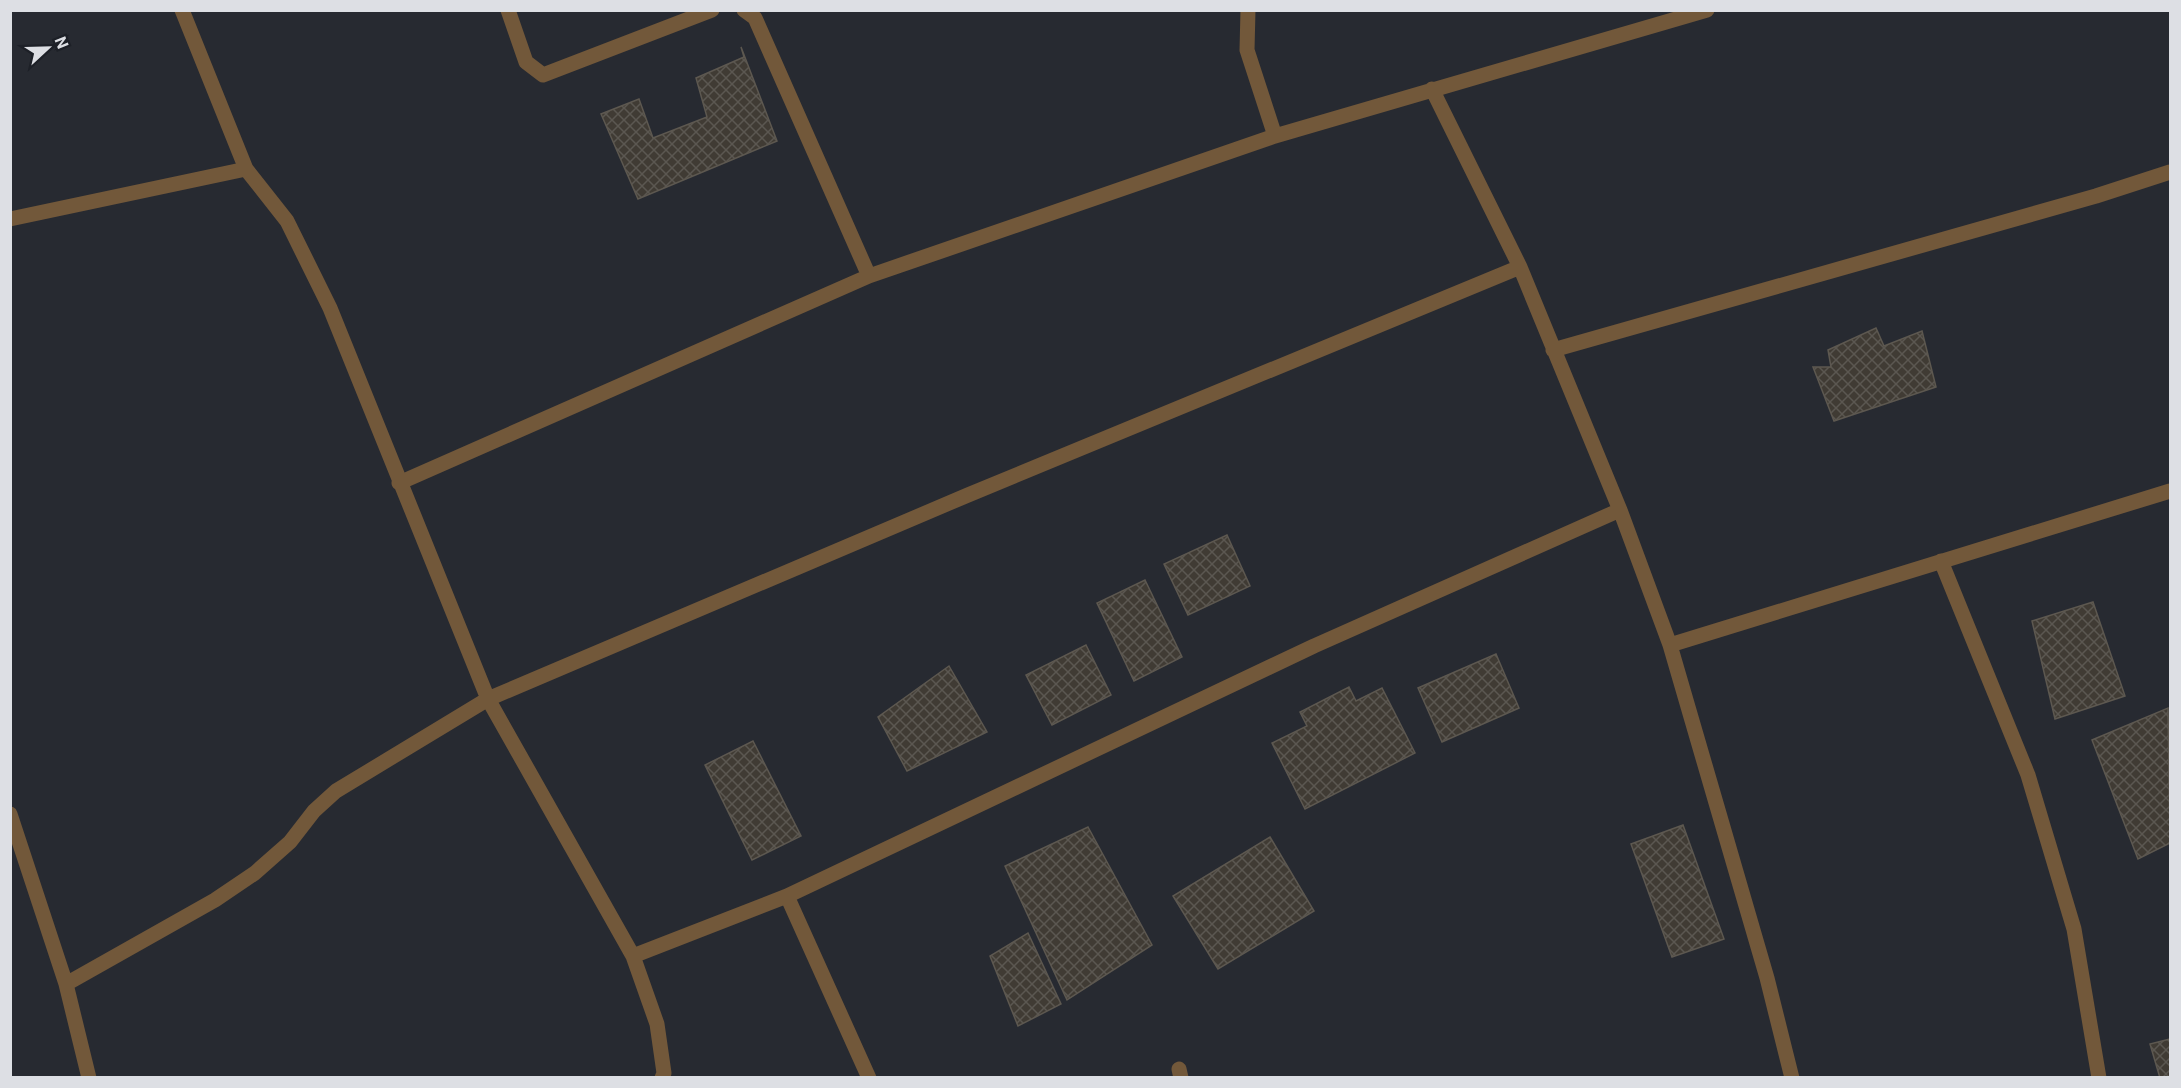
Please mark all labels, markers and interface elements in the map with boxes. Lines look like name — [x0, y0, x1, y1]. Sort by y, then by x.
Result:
north arrow — [18, 18, 78, 78]
text: N — [51, 34, 72, 51]

